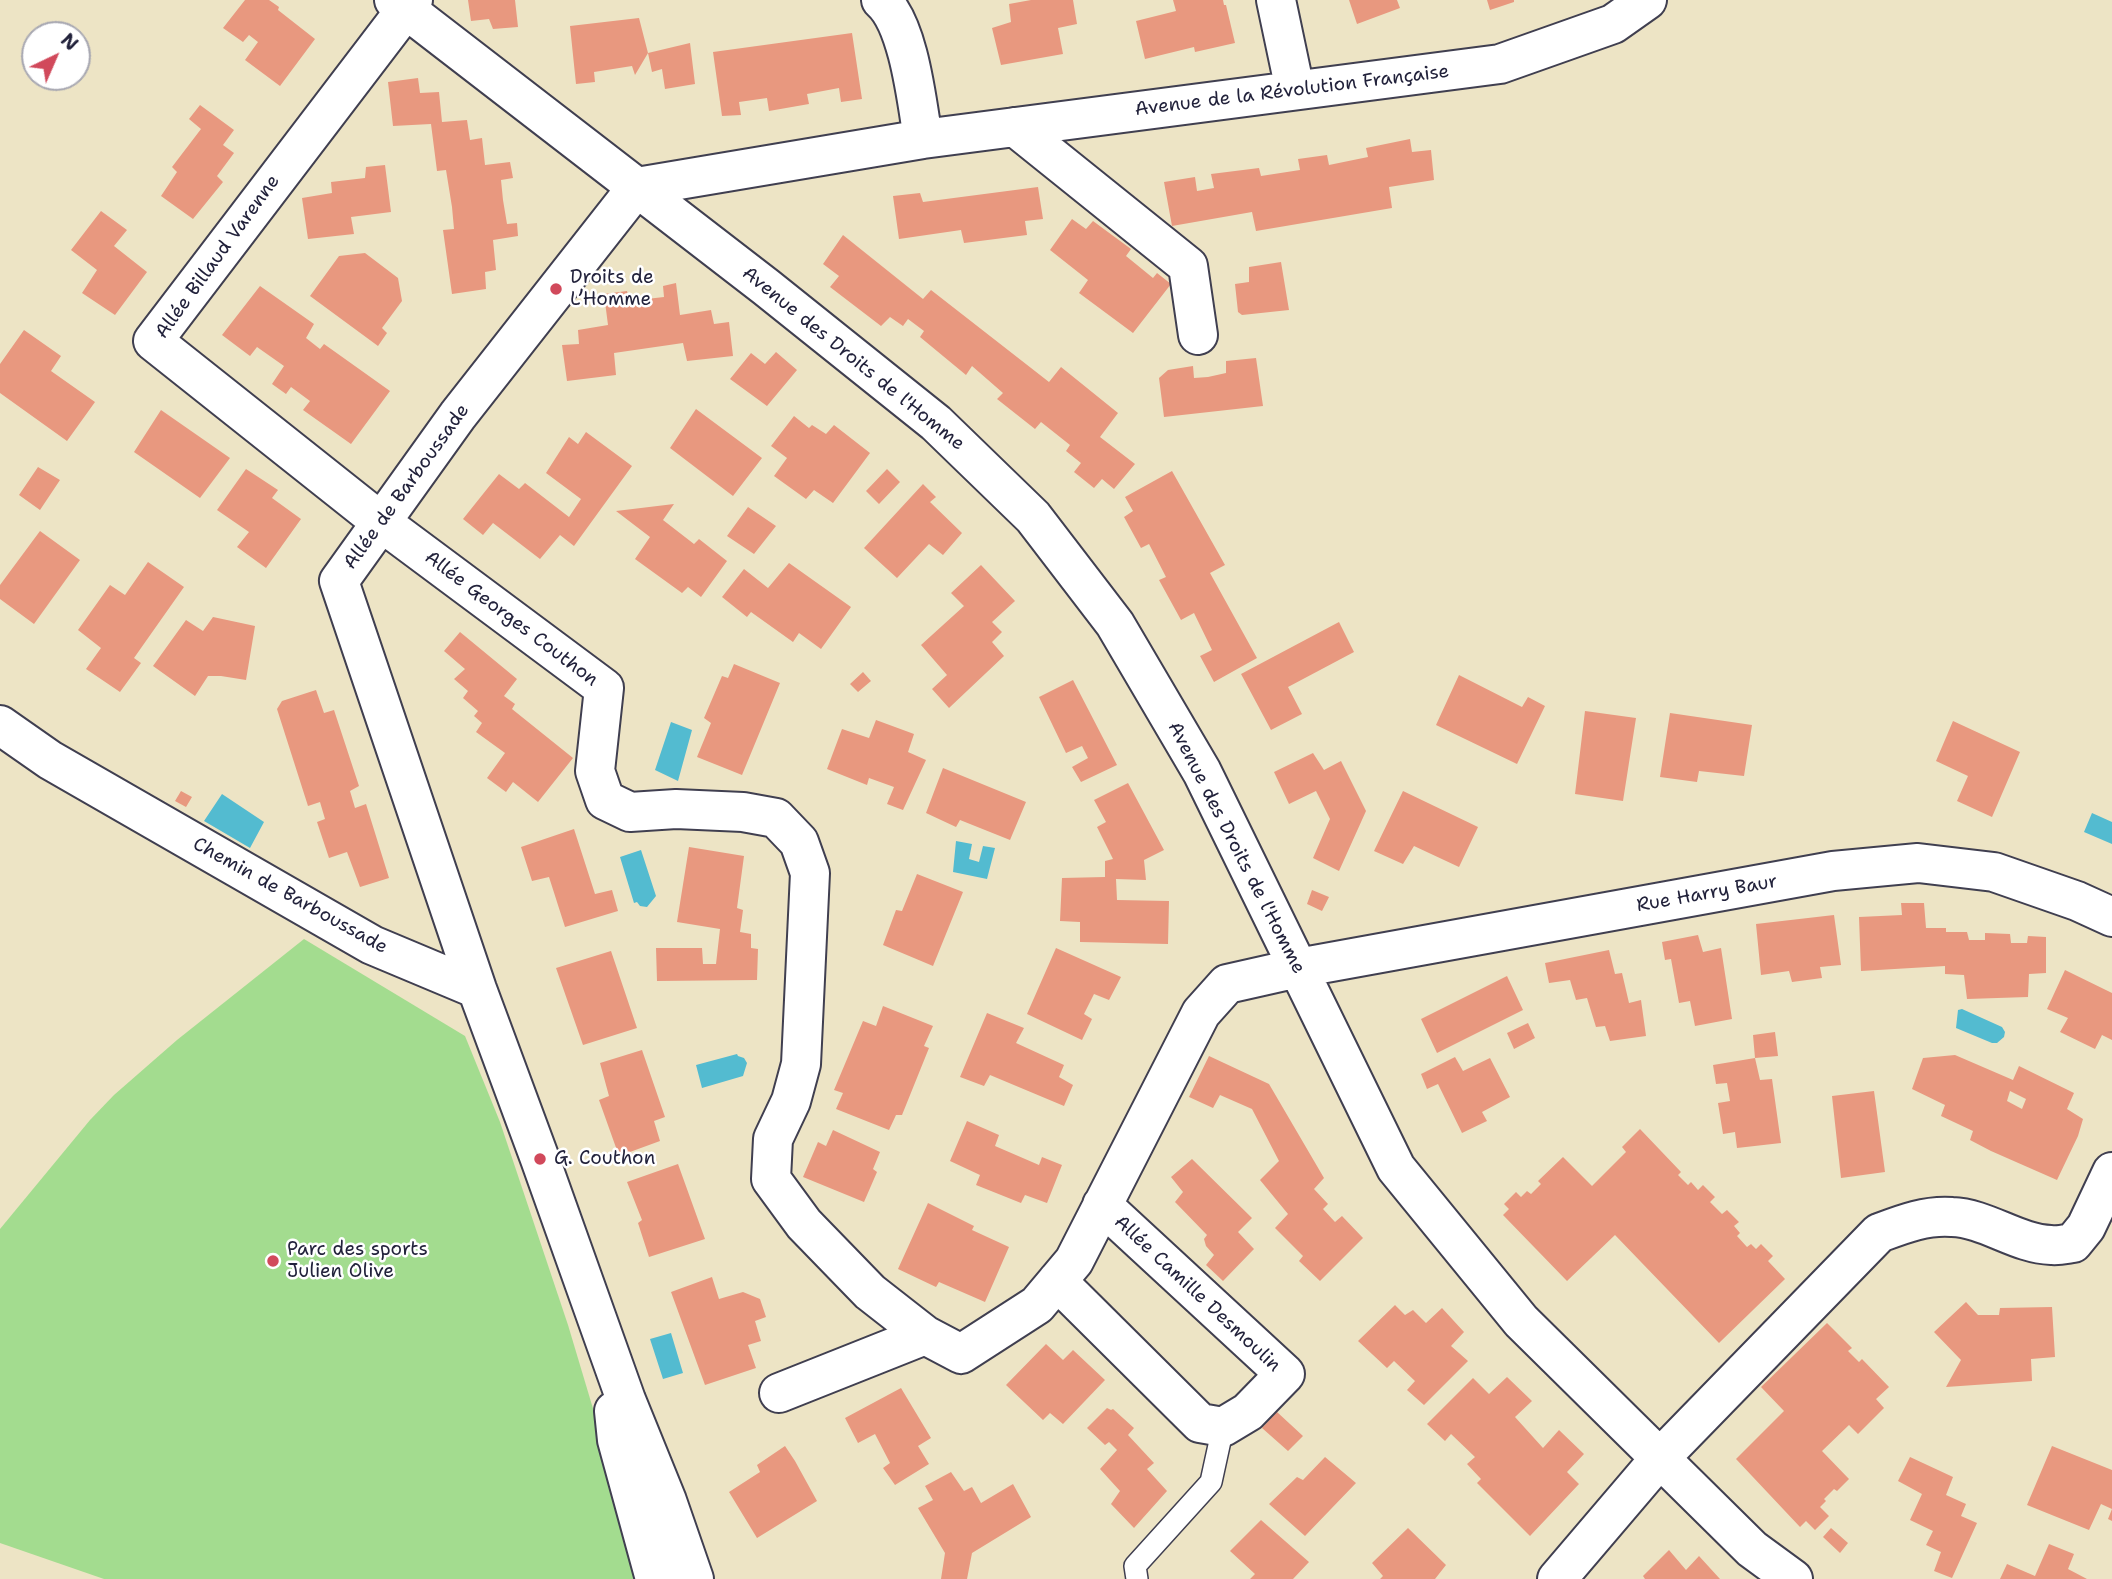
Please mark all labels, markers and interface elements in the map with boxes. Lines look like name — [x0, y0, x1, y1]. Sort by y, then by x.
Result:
north arrow — [21, 21, 91, 91]
text: N — [55, 28, 84, 56]
street label: Avenue de la Révolution Française — [1134, 60, 1450, 122]
street label: Allée Billaud Varenne — [151, 171, 285, 343]
street label: Avenue des Droits de l'Homme — [737, 262, 969, 456]
place label: Droits de L’Homme — [570, 267, 654, 311]
marker: Droits de L’Homme — [548, 281, 564, 297]
street label: Allée de Barboussade — [339, 400, 475, 574]
street label: Allée Georges Couthon — [420, 546, 602, 692]
street label: Avenue des Droits de l'Homme — [1162, 718, 1310, 978]
street label: Chemin de Barboussade — [189, 833, 391, 959]
street label: Rue Harry Baur — [1635, 870, 1779, 918]
place label: G. Couthon — [554, 1148, 655, 1170]
marker: G. Couthon — [532, 1151, 548, 1167]
street label: Allée Camille Desmoulin — [1109, 1211, 1285, 1377]
place label: Parc des sports Julien Olive — [287, 1239, 428, 1283]
marker: Parc des sports Julien Olive — [265, 1253, 281, 1269]

